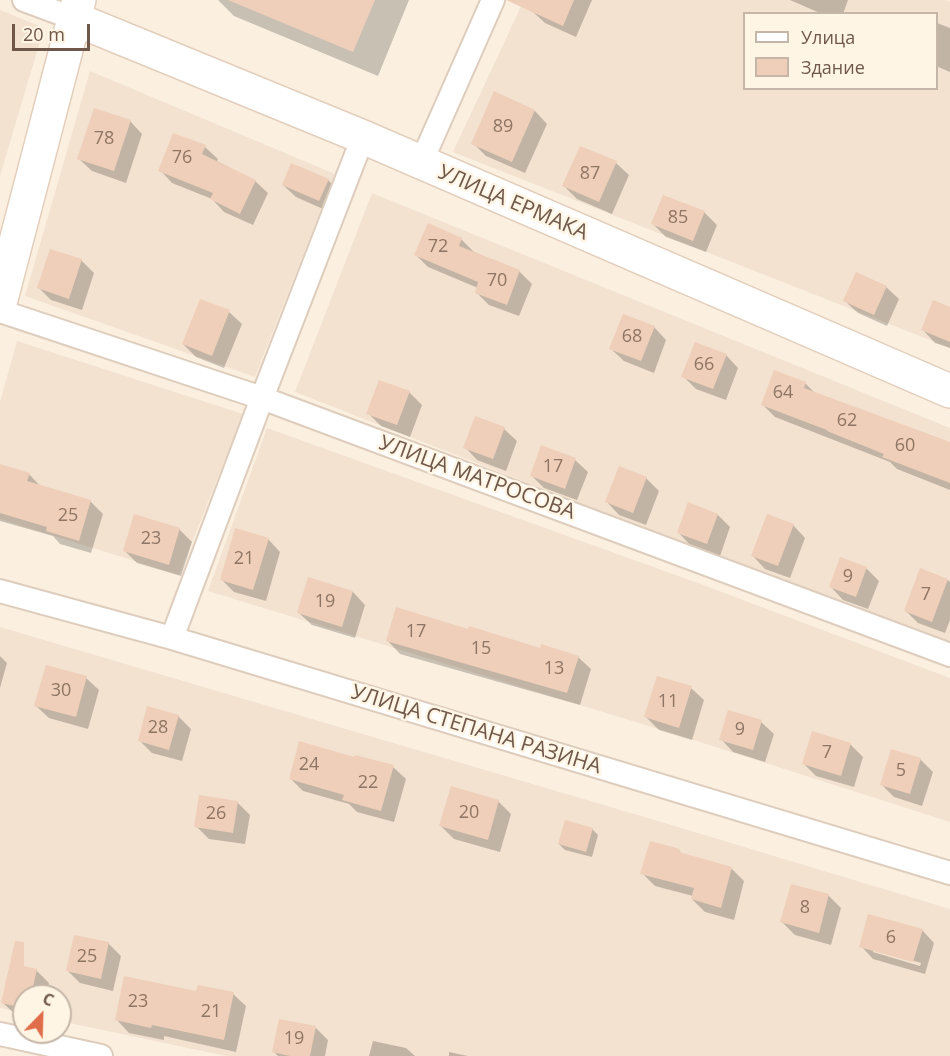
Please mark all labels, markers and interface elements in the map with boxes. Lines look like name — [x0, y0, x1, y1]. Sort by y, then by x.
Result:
scale bar — [15, 12, 93, 50]
legend — [743, 12, 938, 90]
text: 20 m — [23, 22, 65, 46]
text: Улица — [801, 25, 855, 49]
text: Здание — [801, 55, 865, 79]
house number: 89 — [493, 116, 513, 138]
house number: 78 — [94, 128, 114, 150]
house number: 76 — [172, 147, 192, 169]
street label: УЛИЦА ЕРМАКА — [434, 160, 592, 246]
house number: 87 — [580, 163, 600, 185]
house number: 85 — [668, 207, 688, 229]
house number: 72 — [428, 236, 448, 258]
house number: 70 — [487, 270, 507, 292]
house number: 68 — [622, 326, 642, 348]
house number: 66 — [694, 354, 714, 376]
house number: 64 — [773, 382, 793, 404]
house number: 62 — [837, 410, 857, 432]
street label: УЛИЦА МАТРОСОВА — [375, 431, 579, 525]
house number: 60 — [895, 435, 915, 457]
house number: 17 — [543, 456, 563, 478]
house number: 25 — [58, 505, 78, 527]
house number: 23 — [141, 528, 161, 550]
house number: 21 — [234, 548, 254, 570]
house number: 9 — [843, 566, 853, 588]
house number: 7 — [921, 584, 931, 606]
house number: 19 — [315, 591, 335, 613]
house number: 17 — [406, 621, 426, 643]
house number: 15 — [471, 638, 491, 660]
house number: 13 — [544, 658, 564, 680]
house number: 30 — [51, 680, 71, 702]
street label: УЛИЦА СТЕПАНА РАЗИНА — [348, 680, 604, 780]
house number: 11 — [658, 691, 678, 713]
house number: 28 — [148, 717, 168, 739]
house number: 9 — [735, 719, 745, 741]
house number: 7 — [822, 742, 832, 764]
house number: 24 — [299, 754, 319, 776]
house number: 5 — [896, 760, 906, 782]
house number: 22 — [358, 772, 378, 794]
house number: 20 — [459, 802, 479, 824]
house number: 26 — [206, 803, 226, 825]
house number: 8 — [800, 897, 810, 919]
house number: 6 — [886, 927, 896, 949]
house number: 25 — [77, 946, 97, 968]
north arrow — [12, 984, 72, 1044]
text: С — [39, 987, 57, 1011]
house number: 23 — [128, 991, 148, 1013]
house number: 21 — [201, 1001, 221, 1023]
house number: 19 — [284, 1028, 304, 1050]

